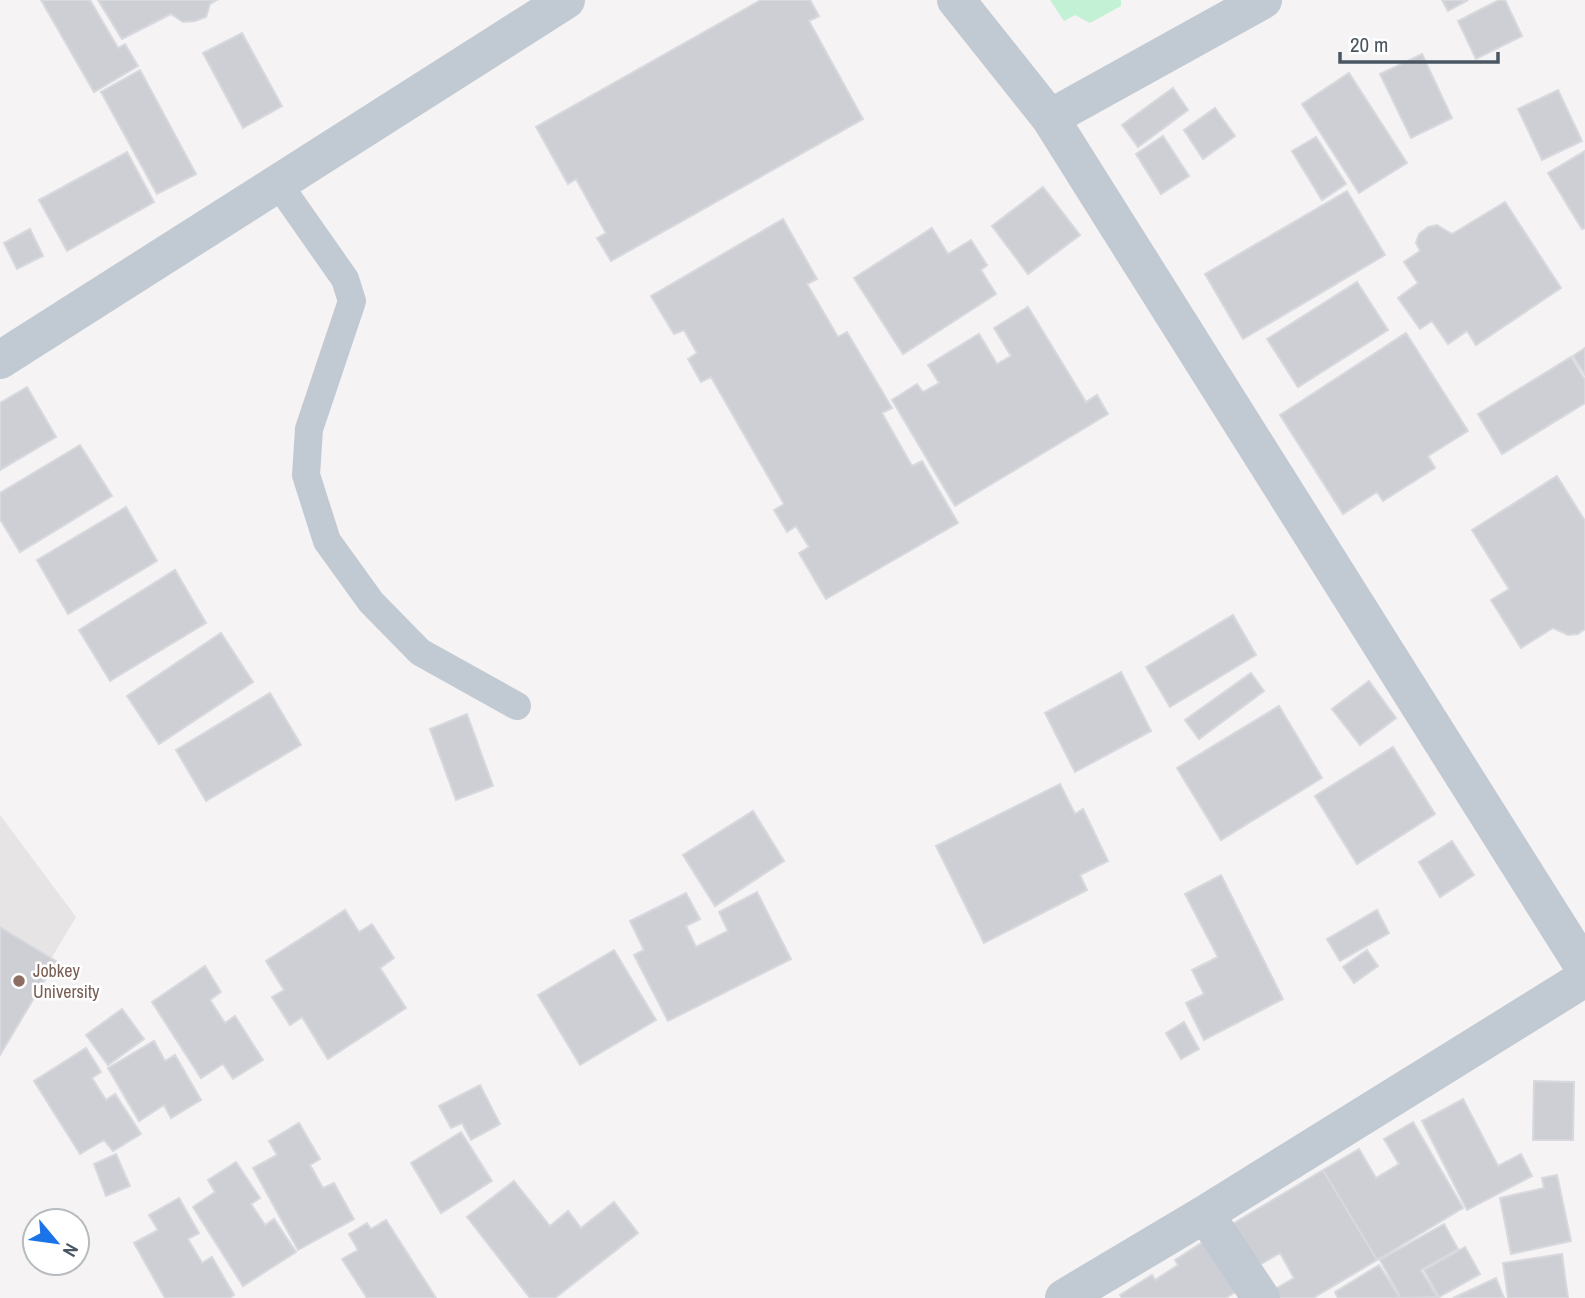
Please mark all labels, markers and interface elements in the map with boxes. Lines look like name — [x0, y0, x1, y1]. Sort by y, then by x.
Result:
scale bar — [1340, 21, 1498, 65]
text: 20 m — [1350, 30, 1388, 59]
place label: Jobkey University — [33, 958, 100, 1004]
marker: Jobkey University — [11, 973, 27, 989]
north arrow — [21, 1207, 91, 1277]
text: N — [57, 1239, 85, 1261]

